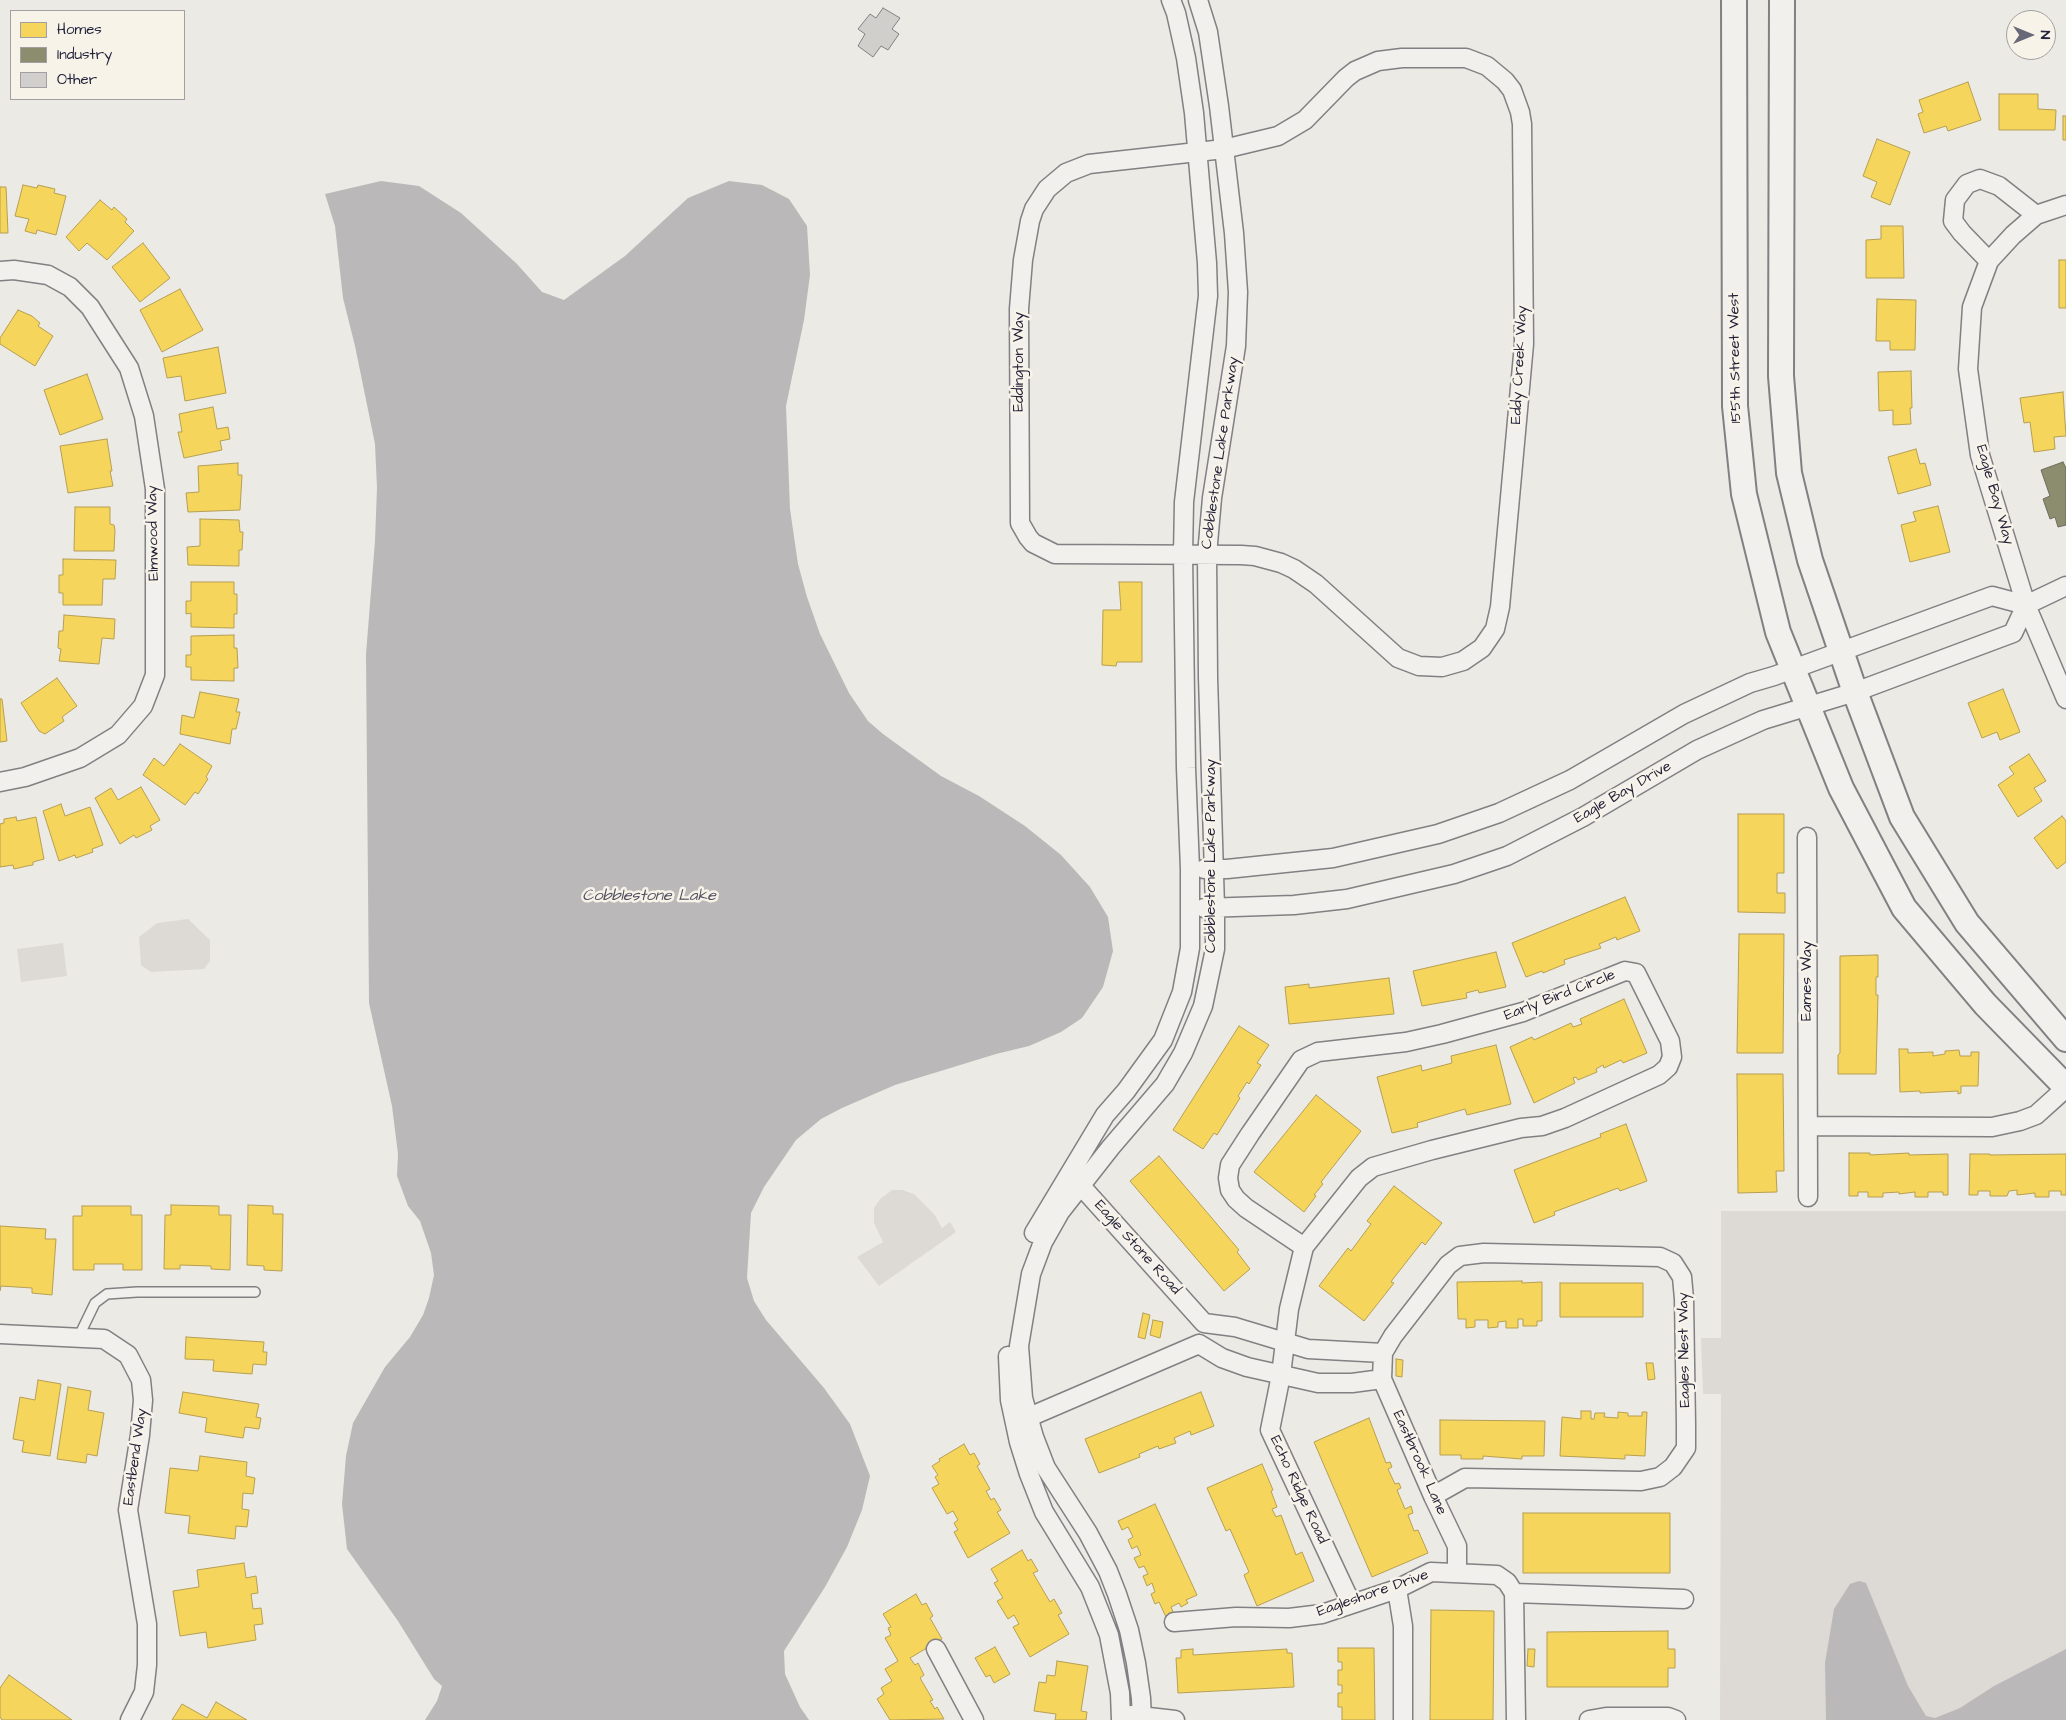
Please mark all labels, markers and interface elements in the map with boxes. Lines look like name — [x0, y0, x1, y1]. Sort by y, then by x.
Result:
legend — [10, 10, 185, 100]
north arrow — [2006, 10, 2056, 60]
text: Homes — [57, 19, 102, 40]
text: N — [2035, 31, 2055, 39]
text: Industry — [57, 44, 112, 65]
text: Other — [57, 69, 97, 90]
street label: 155th Street West — [1726, 292, 1746, 424]
street label: Eddy Creek Way — [1508, 305, 1532, 425]
street label: Eddington Way — [1011, 312, 1029, 412]
street label: Cobblestone Lake Parkway — [1199, 356, 1243, 550]
street label: Eagle Bay Way — [1971, 443, 2017, 547]
street label: Elmwood Way — [144, 485, 164, 581]
street label: Eagle Bay Drive — [1571, 758, 1675, 828]
street label: Cobblestone Lake Parkway — [1203, 759, 1221, 953]
water label: Cobblestone Lake — [582, 887, 716, 907]
street label: Eames Way — [1799, 941, 1817, 1021]
street label: Early Bird Circle — [1502, 967, 1618, 1025]
street label: Eagle Stone Road — [1090, 1197, 1184, 1299]
street label: Eagles Nest Way — [1675, 1292, 1695, 1408]
street label: Eastbend Way — [120, 1407, 152, 1507]
street label: Eastbrook Lane — [1388, 1408, 1450, 1518]
street label: Echo Ridge Road — [1265, 1433, 1331, 1547]
street label: Eagleshore Drive — [1315, 1566, 1431, 1622]

